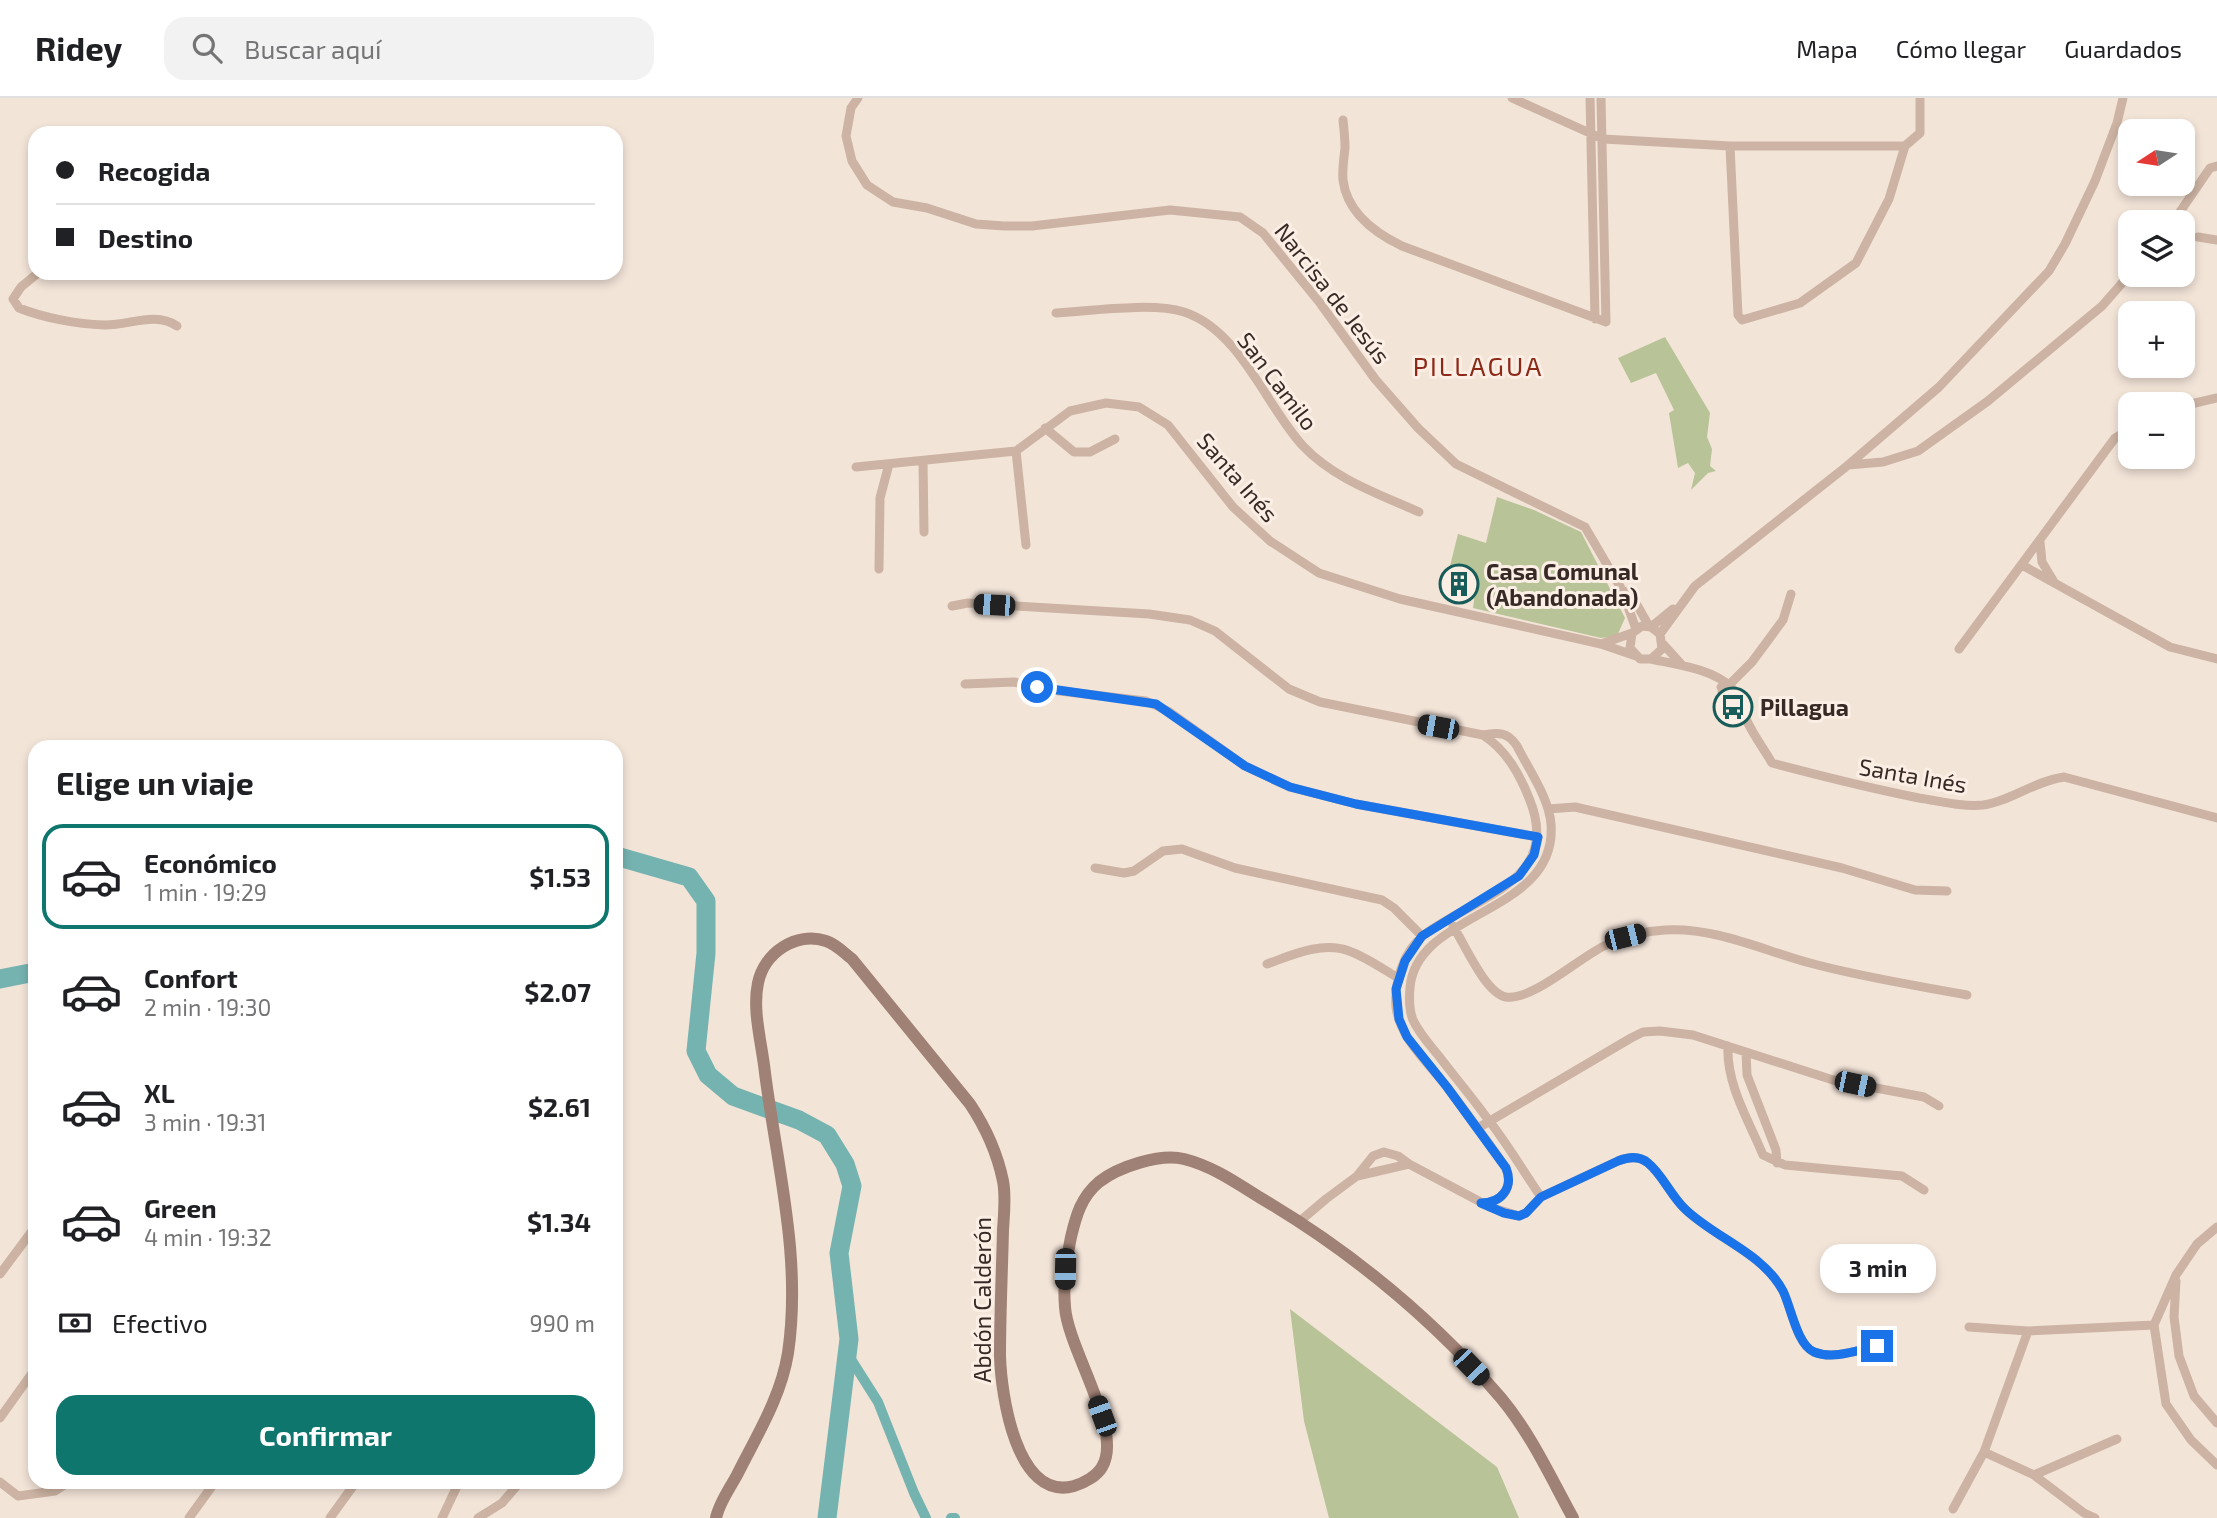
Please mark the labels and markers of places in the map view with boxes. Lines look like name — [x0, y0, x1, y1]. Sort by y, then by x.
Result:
place label: Casa Comunal (Abandonada) — [1486, 557, 1639, 611]
building icon: Casa Comunal (Abandonada) — [1438, 563, 1480, 605]
bus stop icon: Pillagua — [1712, 686, 1754, 728]
place label: Pillagua — [1760, 693, 1849, 721]

